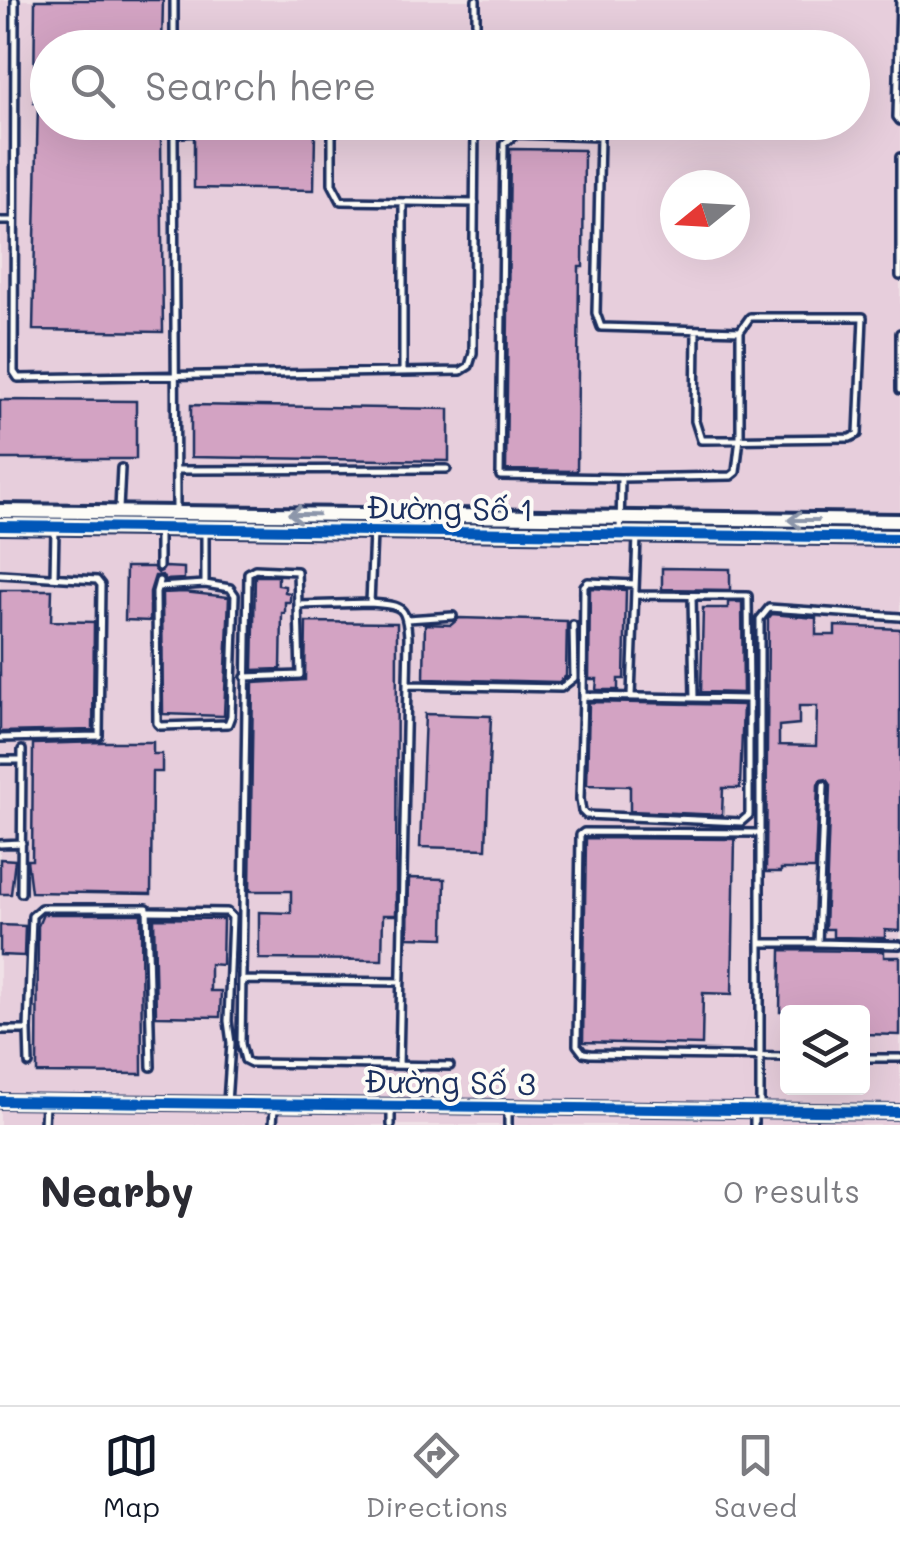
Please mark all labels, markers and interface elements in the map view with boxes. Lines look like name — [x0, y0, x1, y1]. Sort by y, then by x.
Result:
search box — [30, 30, 870, 140]
icon: search — [65, 58, 120, 113]
text: Search here — [145, 60, 376, 110]
north arrow — [660, 170, 750, 260]
street label: Đường Số 1 — [366, 485, 534, 529]
one-way arrow — [287, 505, 319, 524]
one-way arrow — [787, 510, 820, 530]
map controls — [780, 1005, 870, 1095]
button: layers — [780, 1005, 870, 1095]
street label: Đường Số 3 — [364, 1059, 536, 1103]
text: Nearby — [40, 1163, 194, 1218]
text: 0 results — [723, 1169, 860, 1211]
tab: Map — [103, 1428, 160, 1524]
tab: Directions — [366, 1428, 508, 1524]
tab: Saved — [714, 1428, 797, 1524]

